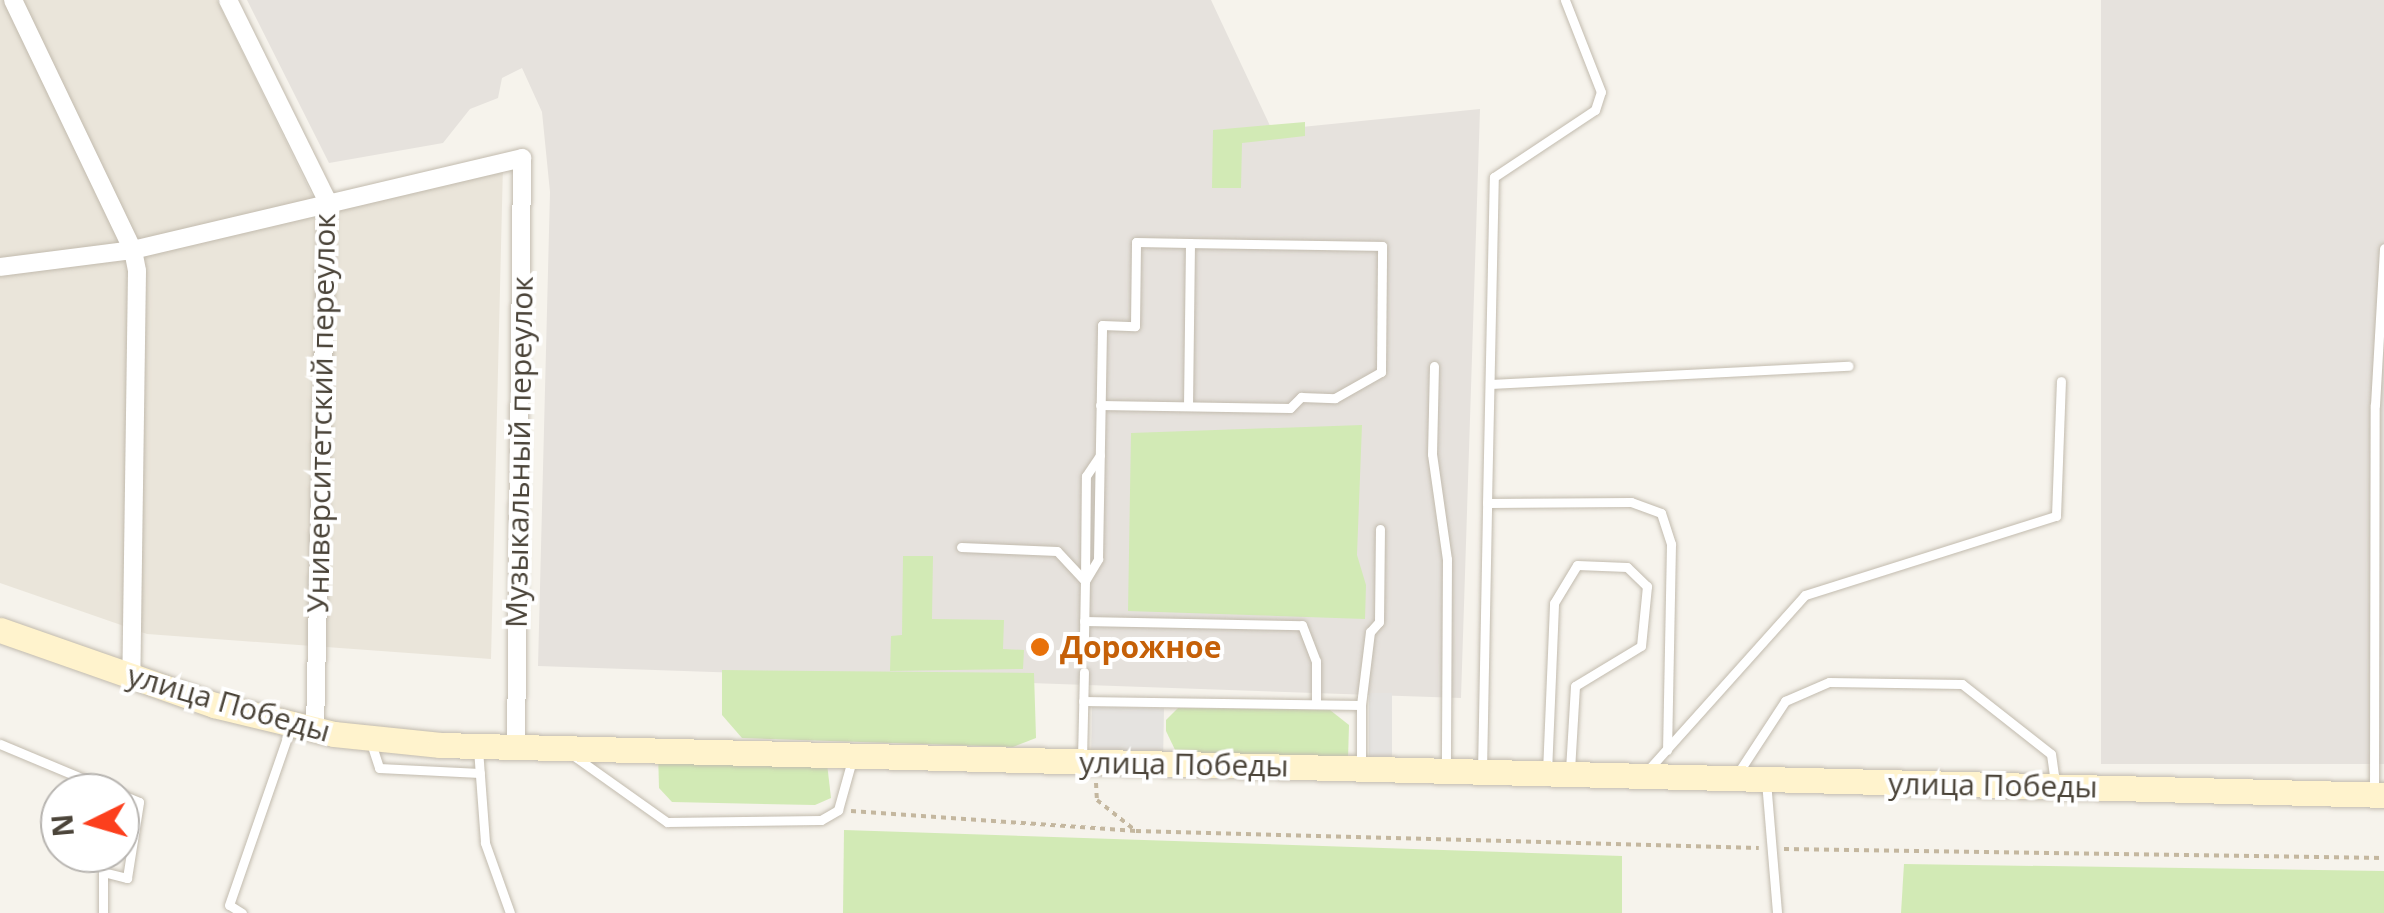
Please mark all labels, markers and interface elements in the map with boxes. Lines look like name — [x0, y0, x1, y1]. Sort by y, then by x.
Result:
street label: Университетский переулок — [300, 213, 342, 613]
street label: Музыкальный переулок — [498, 276, 540, 628]
place label: Дорожное — [1060, 629, 1221, 665]
marker: Дорожное — [1029, 636, 1051, 658]
street label: улица Победы — [123, 657, 335, 749]
street label: улица Победы — [1079, 744, 1289, 784]
street label: улица Победы — [1888, 765, 2098, 805]
north arrow — [40, 773, 140, 873]
text: N — [42, 812, 82, 838]

